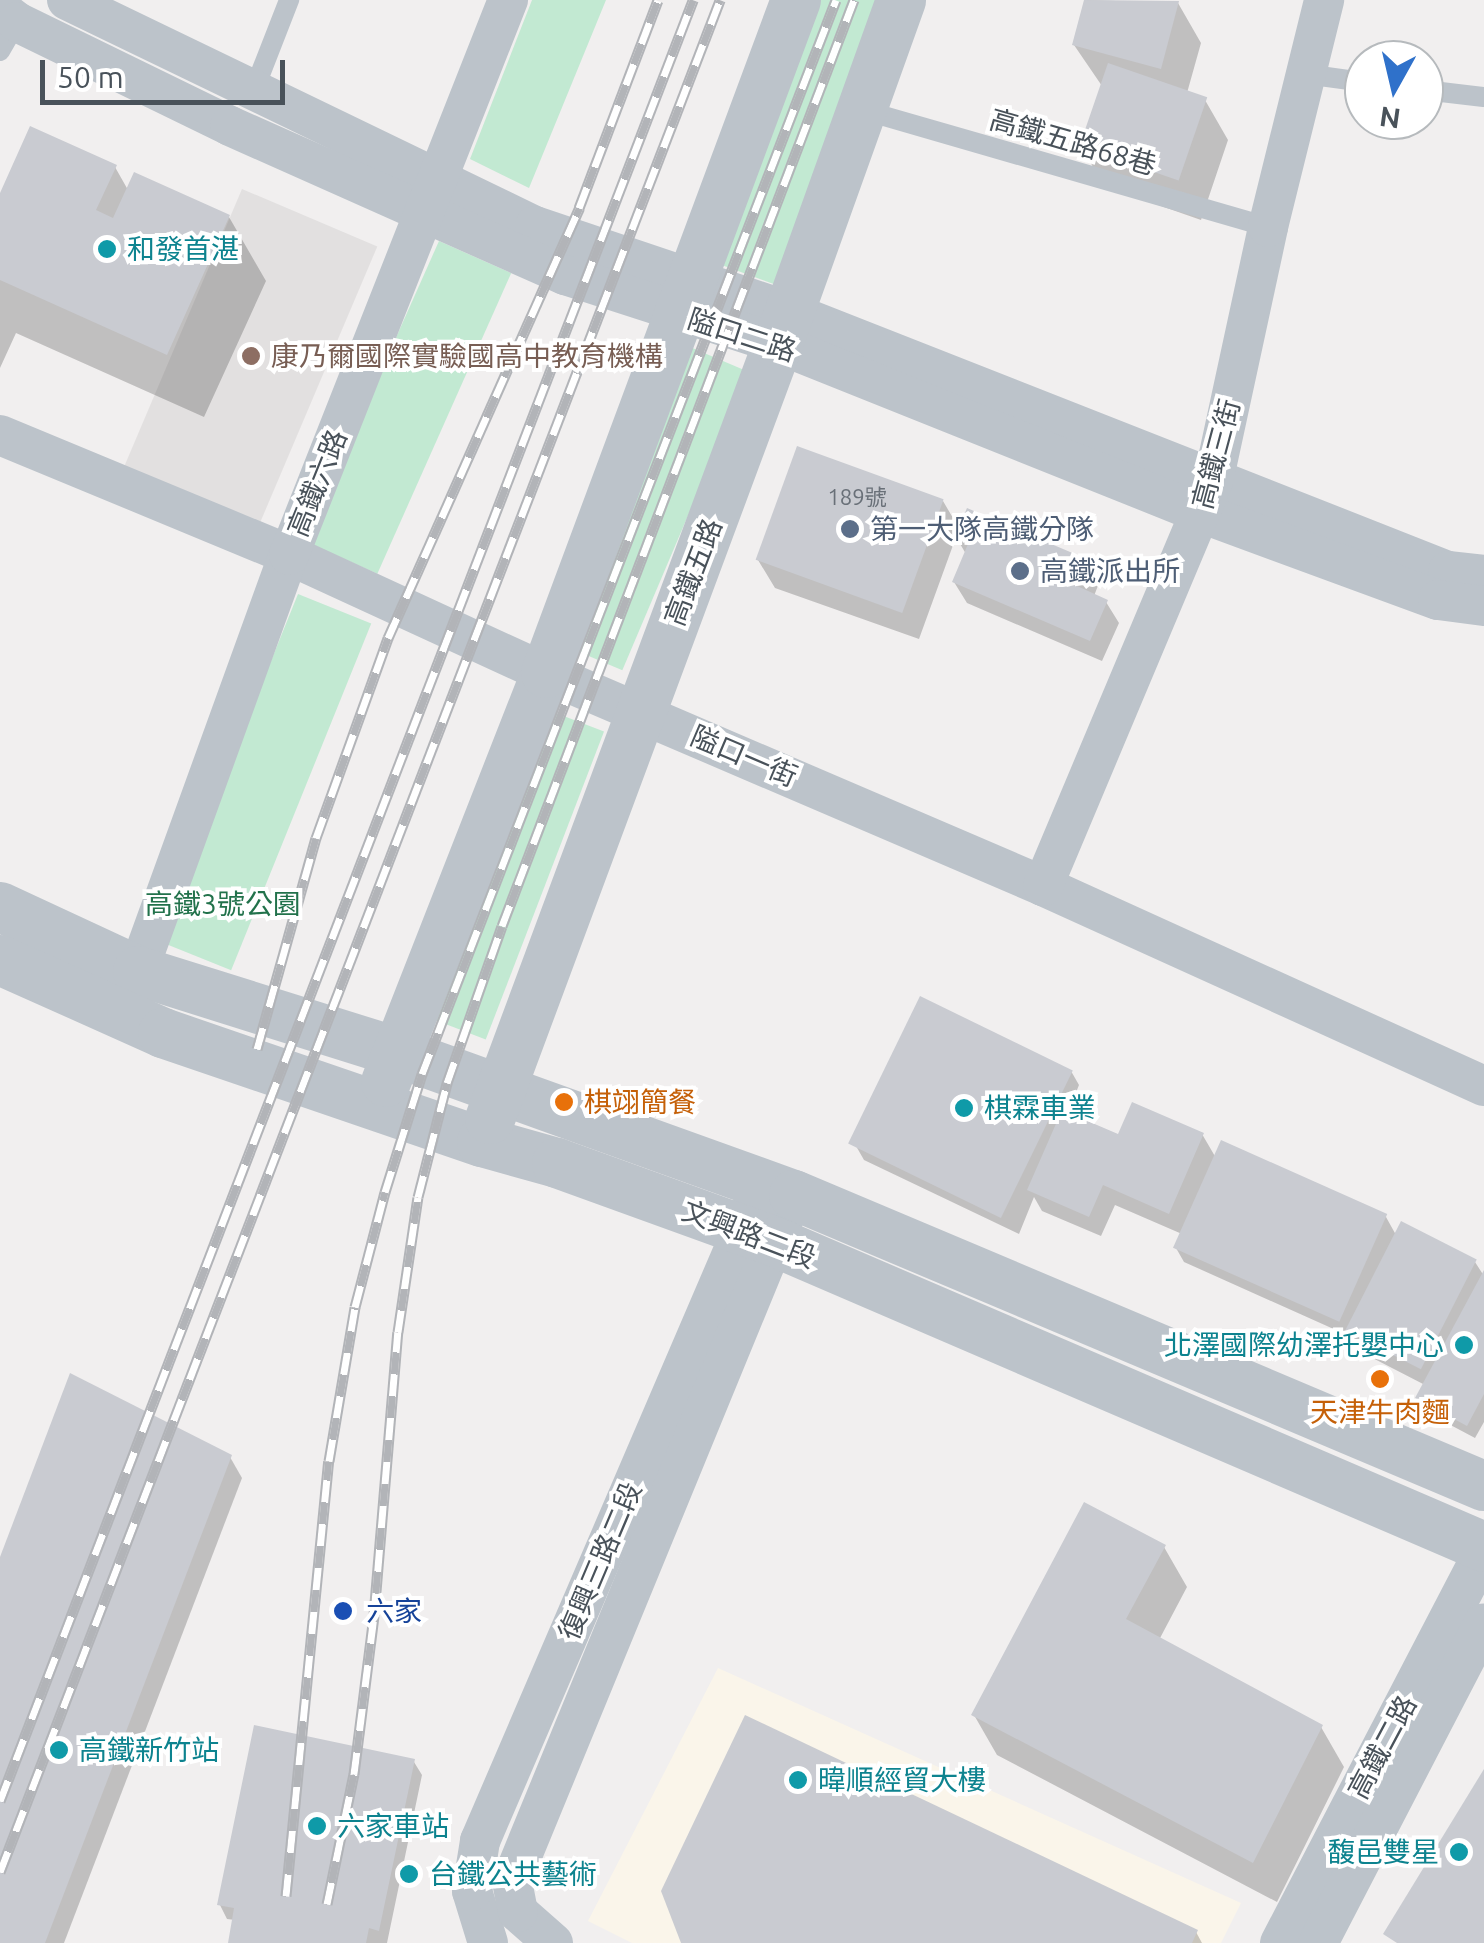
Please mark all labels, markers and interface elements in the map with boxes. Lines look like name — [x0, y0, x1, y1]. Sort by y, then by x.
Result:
scale bar — [45, 40, 290, 102]
north arrow — [1344, 40, 1444, 140]
text: 50 m — [57, 60, 124, 94]
text: N — [1378, 101, 1403, 135]
street label: 高鐵五路68巷 — [986, 102, 1160, 182]
place label: 和發首湛 — [127, 232, 239, 266]
marker: 和發首湛 — [96, 238, 118, 260]
street label: 隘口二路 — [684, 302, 800, 368]
place label: 康乃爾國際實驗國高中教育機構 — [271, 339, 663, 373]
marker: 康乃爾國際實驗國高中教育機構 — [240, 345, 262, 367]
street label: 高鐵三街 — [1185, 396, 1247, 512]
street label: 高鐵六路 — [280, 425, 354, 541]
house number: 189號 — [827, 484, 887, 510]
place label: 第一大隊高鐵分隊 — [870, 512, 1094, 546]
street label: 高鐵五路 — [657, 514, 729, 630]
marker: 第一大隊高鐵分隊 — [839, 518, 861, 540]
place label: 高鐵派出所 — [1040, 554, 1180, 588]
marker: 高鐵派出所 — [1009, 560, 1031, 582]
street label: 隘口一街 — [686, 719, 802, 793]
park label: 高鐵3號公園 — [145, 887, 301, 921]
place label: 棋翊簡餐 — [584, 1085, 696, 1119]
marker: 棋翊簡餐 — [553, 1091, 575, 1113]
place label: 棋霖車業 — [984, 1091, 1096, 1125]
marker: 棋霖車業 — [953, 1097, 975, 1119]
street label: 文興路二段 — [678, 1193, 820, 1275]
place label: 北澤國際幼澤托嬰中心 — [1164, 1328, 1444, 1362]
marker: 北澤國際幼澤托嬰中心 — [1453, 1334, 1475, 1356]
marker: 天津牛肉麵 — [1369, 1368, 1391, 1390]
place label: 天津牛肉麵 — [1310, 1395, 1450, 1429]
street label: 復興三路二段 — [552, 1477, 648, 1645]
place label: 六家 — [366, 1594, 422, 1628]
marker: 六家 — [330, 1598, 356, 1624]
street label: 高鐵二路 — [1341, 1690, 1423, 1804]
place label: 高鐵新竹站 — [79, 1733, 219, 1767]
marker: 高鐵新竹站 — [48, 1739, 70, 1761]
place label: 暐順經貿大樓 — [818, 1763, 986, 1797]
marker: 暐順經貿大樓 — [787, 1769, 809, 1791]
place label: 六家車站 — [337, 1809, 449, 1843]
marker: 六家車站 — [306, 1815, 328, 1837]
place label: 馥邑雙星 — [1327, 1835, 1439, 1869]
marker: 馥邑雙星 — [1448, 1841, 1470, 1863]
place label: 台鐵公共藝術 — [429, 1857, 597, 1891]
marker: 台鐵公共藝術 — [398, 1863, 420, 1885]

